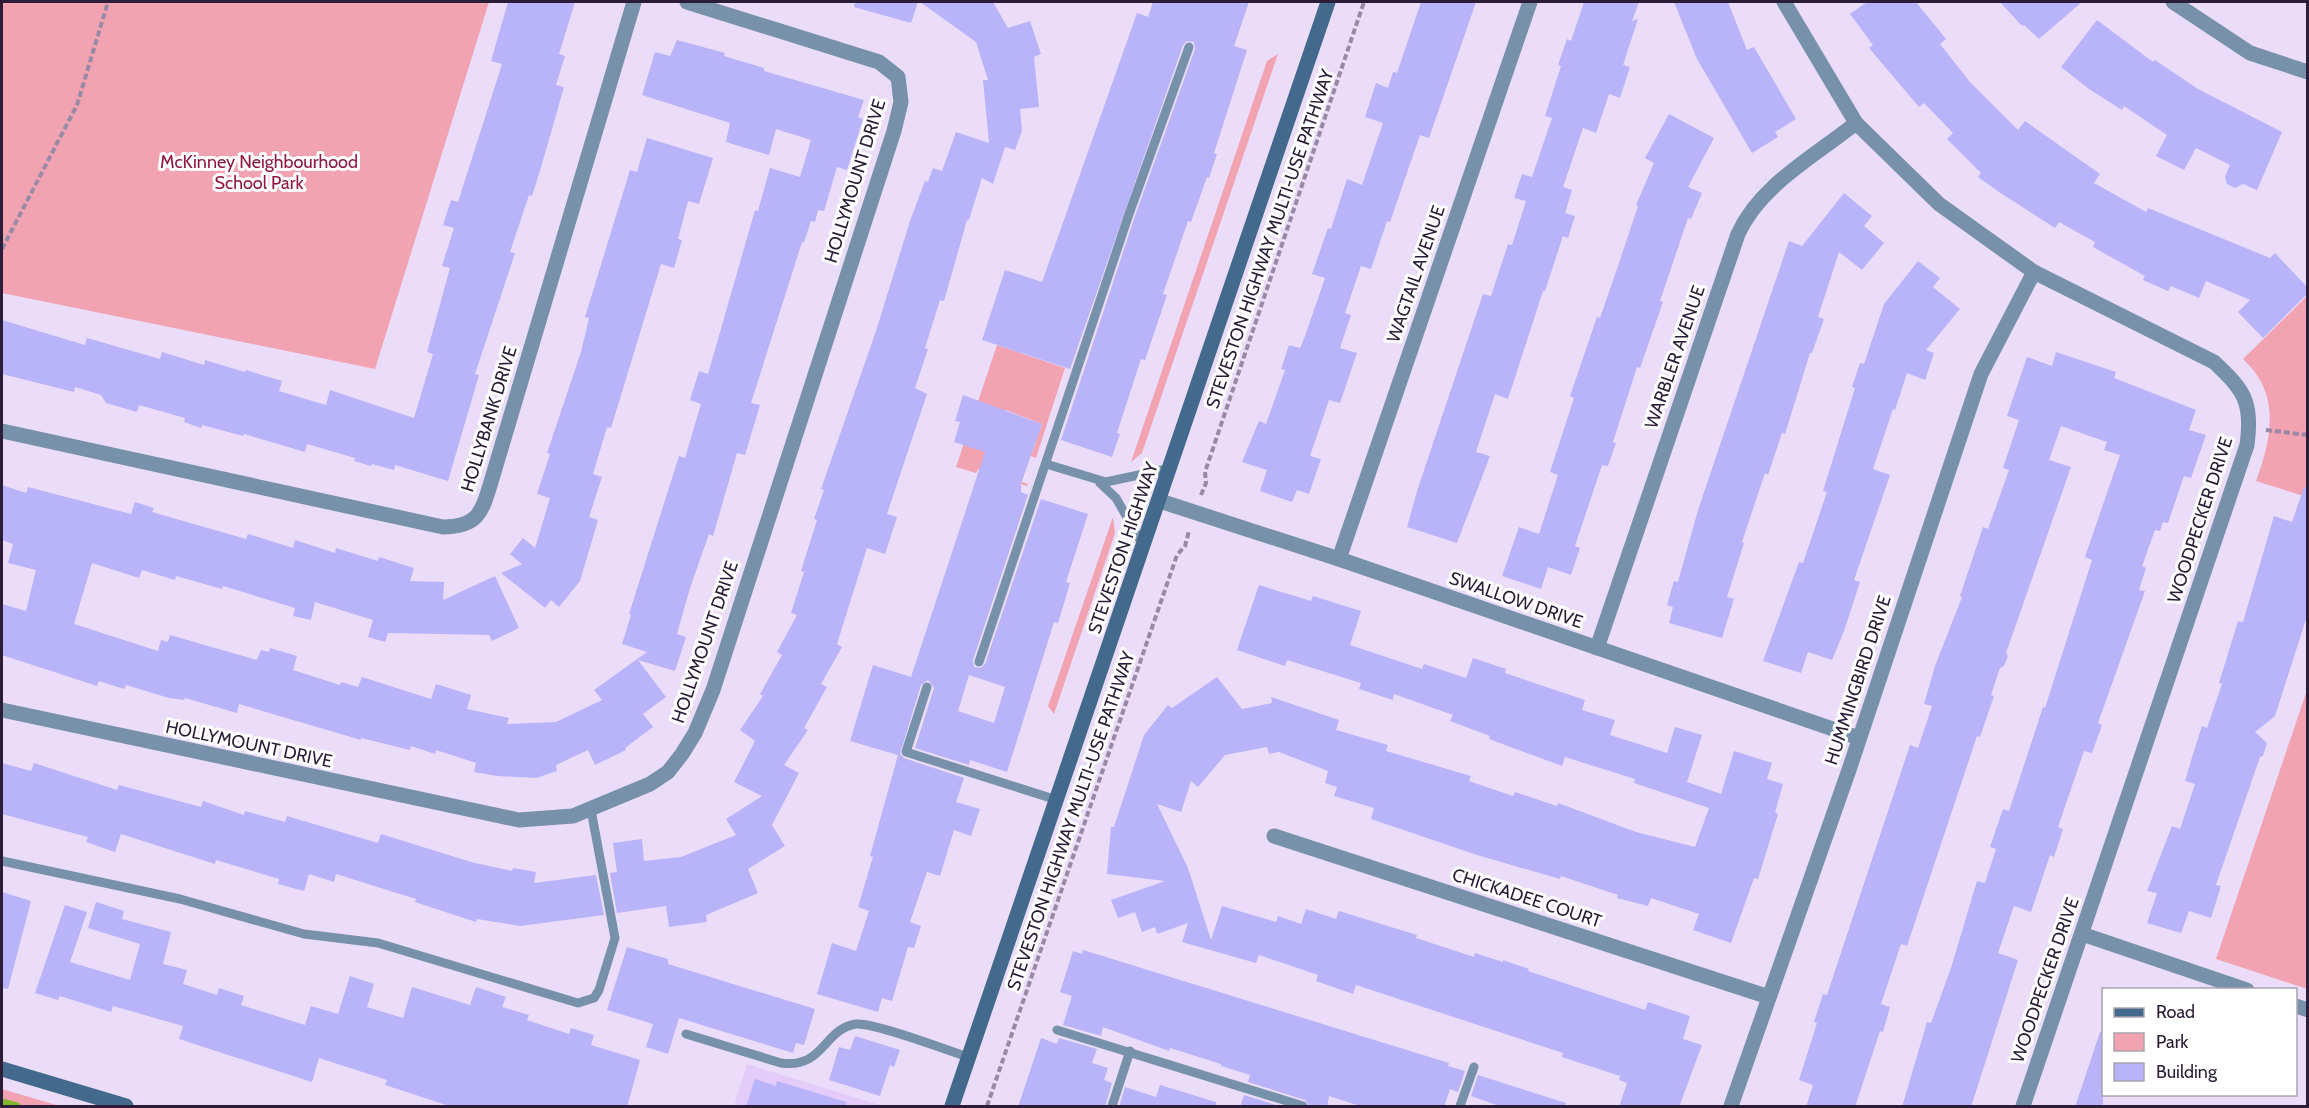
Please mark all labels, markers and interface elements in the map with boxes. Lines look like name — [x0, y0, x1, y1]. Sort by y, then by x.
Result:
street label: STEVESTON HIGHWAY MULTI-USE PATHWAY — [1201, 66, 1339, 411]
street label: HOLLYMOUNT DRIVE — [820, 97, 890, 265]
park label: McKinney Neighbourhood School Park — [160, 151, 358, 194]
street label: WAGTAIL AVENUE — [1382, 203, 1450, 345]
street label: WARBLER AVENUE — [1640, 283, 1710, 431]
street label: HOLLYBANK DRIVE — [456, 343, 522, 495]
street label: WOODPECKER DRIVE — [2163, 434, 2237, 606]
street label: STEVESTON HIGHWAY — [1083, 459, 1163, 637]
street label: HOLLYMOUNT DRIVE — [667, 558, 743, 726]
street label: SWALLOW DRIVE — [1446, 567, 1586, 633]
street label: HUMMINGBIRD DRIVE — [1820, 592, 1896, 768]
street label: STEVESTON HIGHWAY MULTI-USE PATHWAY — [1002, 648, 1140, 993]
street label: HOLLYMOUNT DRIVE — [164, 716, 334, 772]
street label: CHICKADEE COURT — [1450, 863, 1605, 933]
street label: WOODPECKER DRIVE — [2006, 894, 2084, 1066]
legend — [2102, 988, 2297, 1096]
text: Road — [2156, 1001, 2195, 1023]
text: Park — [2156, 1031, 2189, 1053]
text: Building — [2156, 1061, 2218, 1083]

